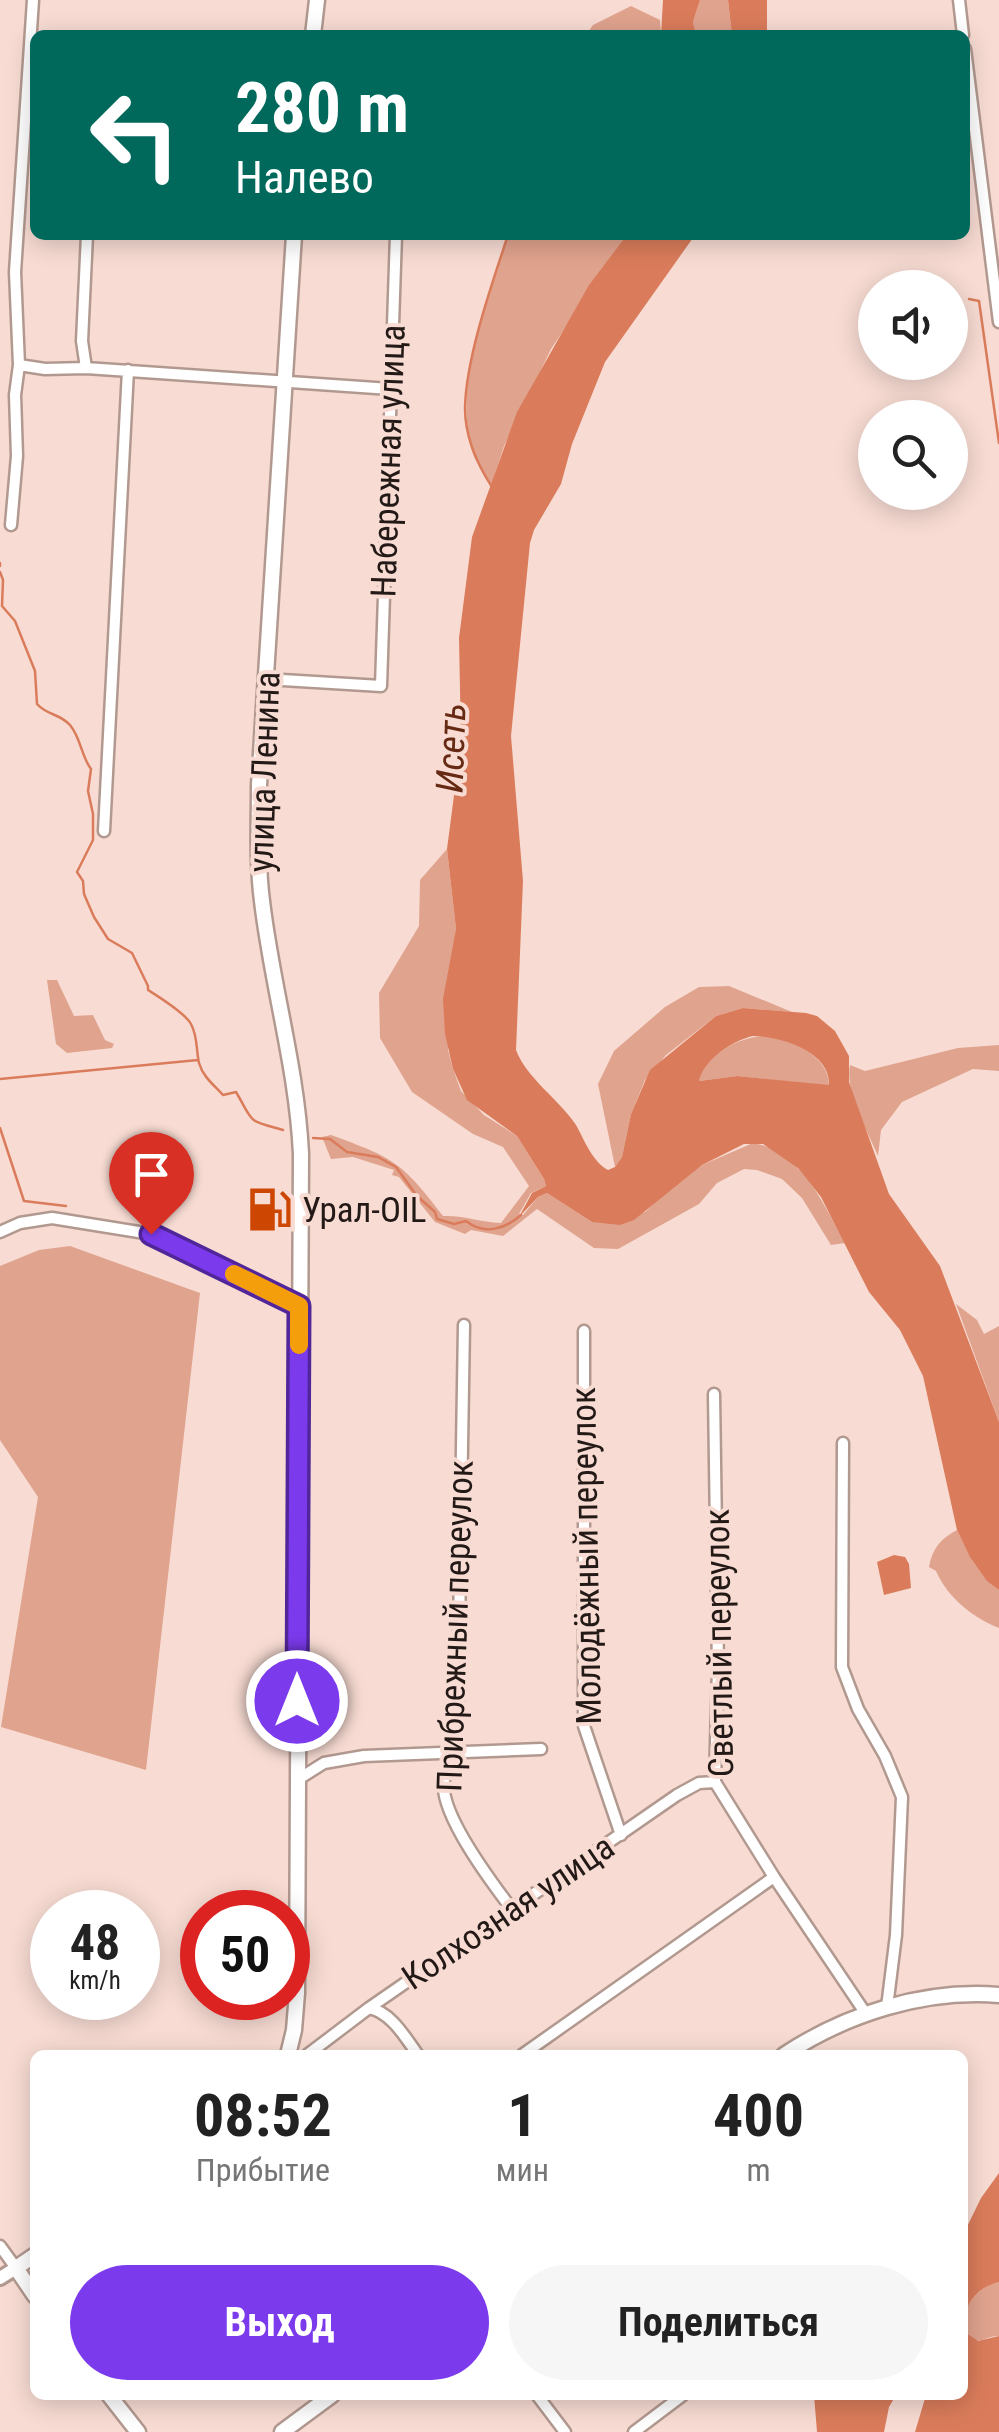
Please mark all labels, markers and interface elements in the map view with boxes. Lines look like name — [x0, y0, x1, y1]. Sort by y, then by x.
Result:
text: 280 m — [235, 67, 409, 149]
icon: left — [70, 70, 200, 200]
text: Налево — [235, 151, 374, 204]
map controls — [858, 270, 968, 510]
button: sound — [858, 270, 968, 380]
street label: Набережная улица — [363, 324, 414, 598]
button: search — [858, 400, 968, 510]
street label: улица Ленина — [241, 671, 288, 873]
water label: Исеть — [427, 702, 475, 794]
pin — [109, 1132, 194, 1235]
icon: arrive — [124, 1147, 179, 1202]
fuel station icon: Урал-OIL — [245, 1186, 293, 1234]
place label: Урал-OIL — [302, 1190, 426, 1231]
street label: Молодёжный переулок — [563, 1387, 610, 1725]
street label: Прибрежный переулок — [429, 1459, 482, 1792]
street label: Светлый переулок — [697, 1508, 742, 1778]
position arrow — [245, 1649, 349, 1753]
street label: Колхозная улица — [395, 1826, 622, 1998]
speed limit sign: 50 — [180, 1890, 310, 2020]
text: 48 — [70, 1914, 120, 1972]
text: km/h — [69, 1966, 121, 1995]
text: 08:52 — [194, 2080, 332, 2151]
text: 1 — [507, 2080, 538, 2151]
text: 400 — [713, 2080, 804, 2151]
text: Прибытие — [196, 2151, 330, 2189]
text: мин — [496, 2151, 549, 2189]
text: m — [746, 2151, 771, 2189]
button: Выход — [70, 2265, 489, 2380]
button: Поделиться — [509, 2265, 928, 2380]

